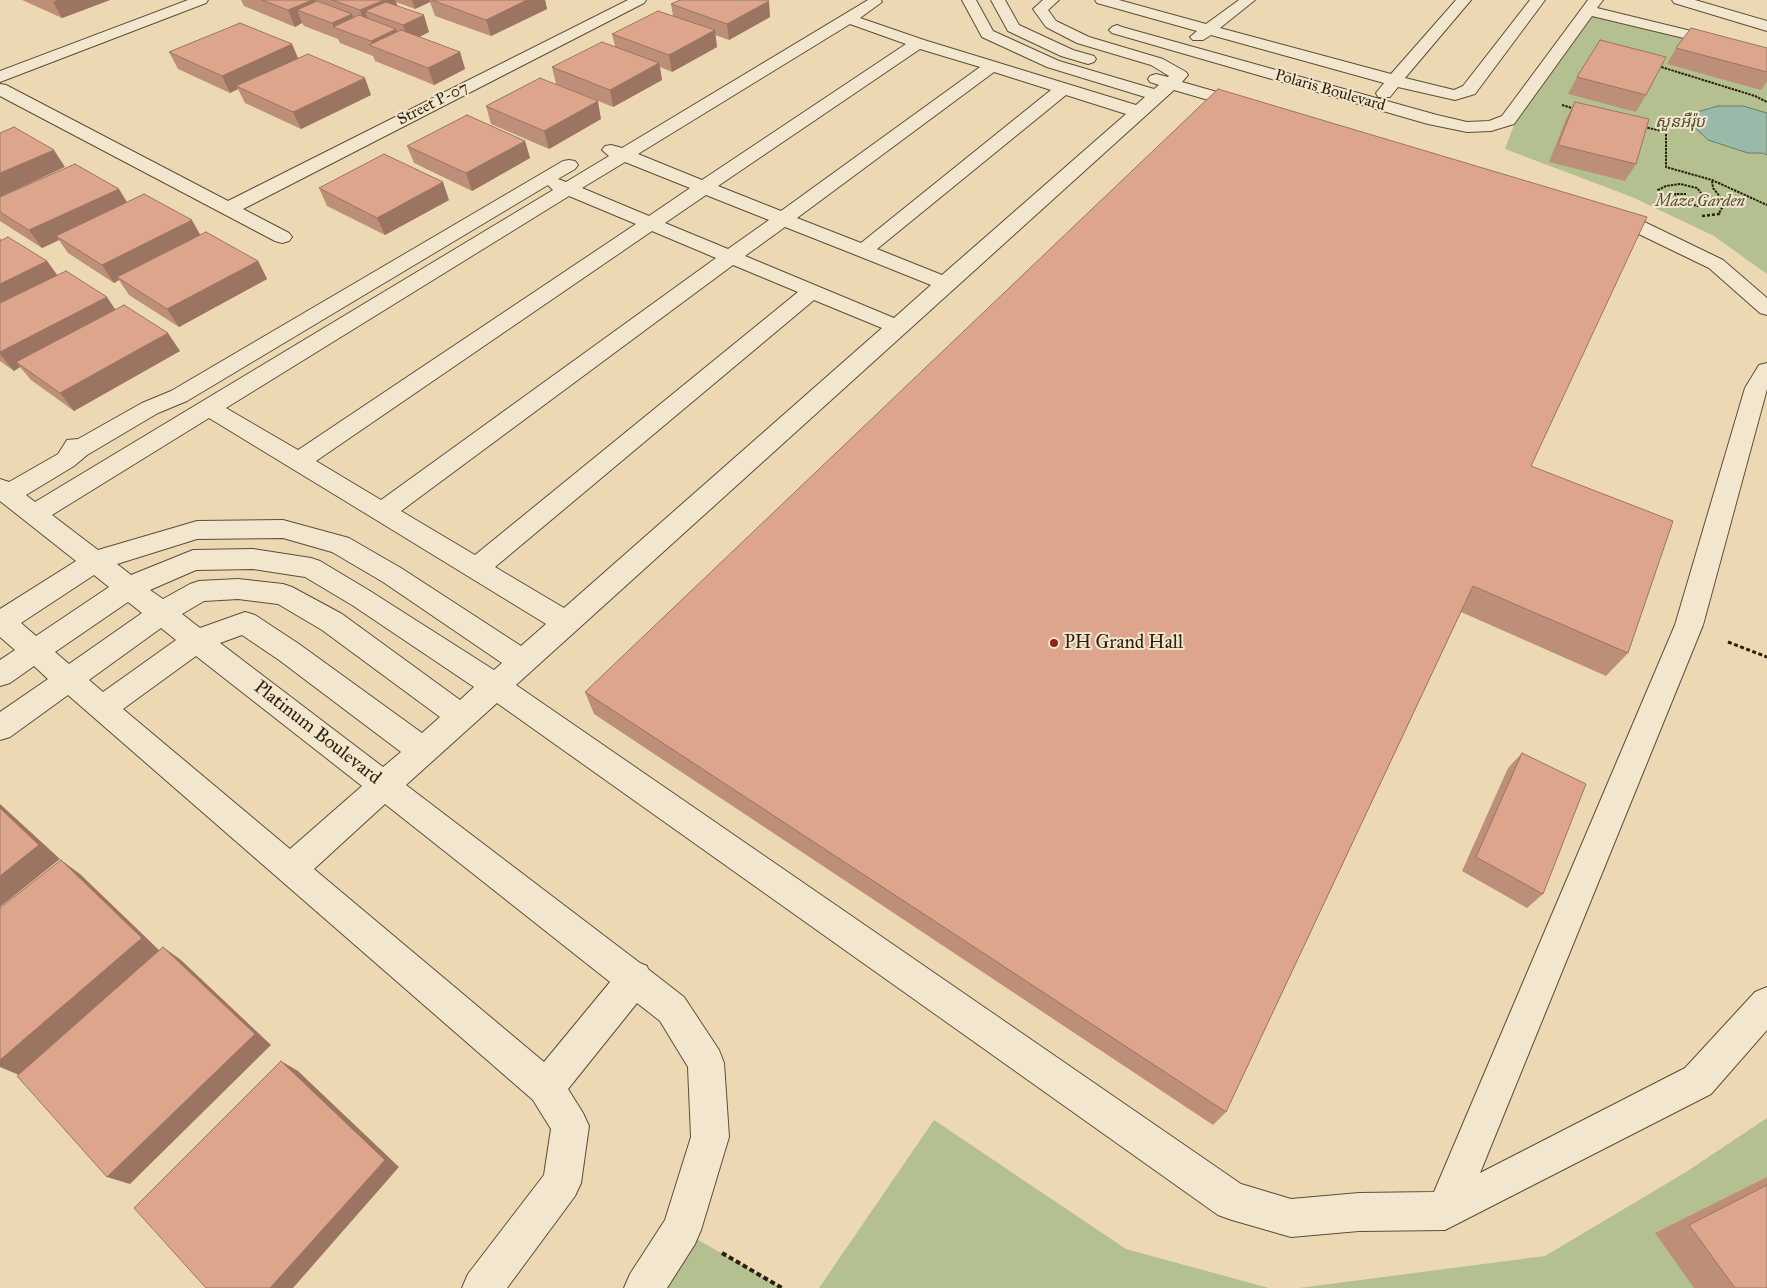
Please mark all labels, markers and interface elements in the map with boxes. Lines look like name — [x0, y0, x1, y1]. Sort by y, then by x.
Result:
street label: Polaris Boulevard — [1272, 66, 1388, 116]
street label: Street P-07 — [394, 78, 472, 130]
park label: សួនអឺរ៉ុប — [1655, 113, 1705, 133]
park label: Maze Garden — [1655, 192, 1745, 212]
place label: PH Grand Hall — [1064, 632, 1183, 654]
marker: PH Grand Hall — [1048, 637, 1060, 649]
street label: Platinum Boulevard — [249, 676, 385, 790]

